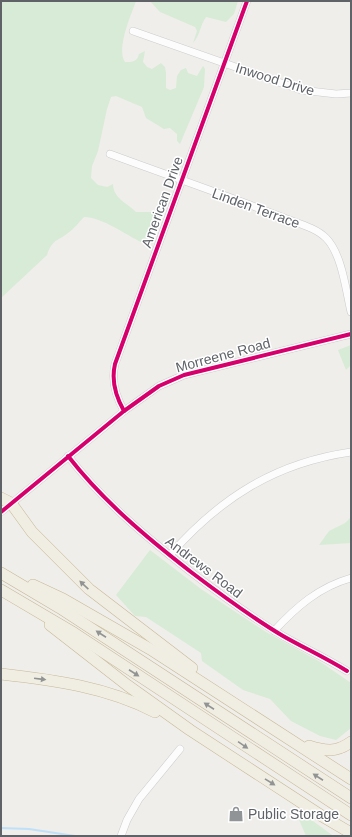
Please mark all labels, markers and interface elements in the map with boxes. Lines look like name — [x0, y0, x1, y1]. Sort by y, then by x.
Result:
street label: Inwood Drive — [234, 59, 317, 99]
street label: American Drive — [138, 154, 186, 250]
street label: Linden Terrace — [210, 185, 302, 231]
street label: Morreene Road — [174, 335, 272, 375]
street label: Andrews Road — [163, 533, 245, 601]
one-way arrow — [79, 580, 89, 590]
one-way arrow — [95, 630, 106, 638]
one-way arrow — [129, 669, 139, 677]
one-way arrow — [34, 676, 46, 682]
one-way arrow — [203, 702, 215, 709]
one-way arrow — [237, 741, 248, 749]
one-way arrow — [313, 773, 323, 781]
one-way arrow — [265, 778, 275, 786]
shop icon: Public Storage — [227, 805, 245, 823]
place label: Public Storage — [248, 806, 339, 822]

